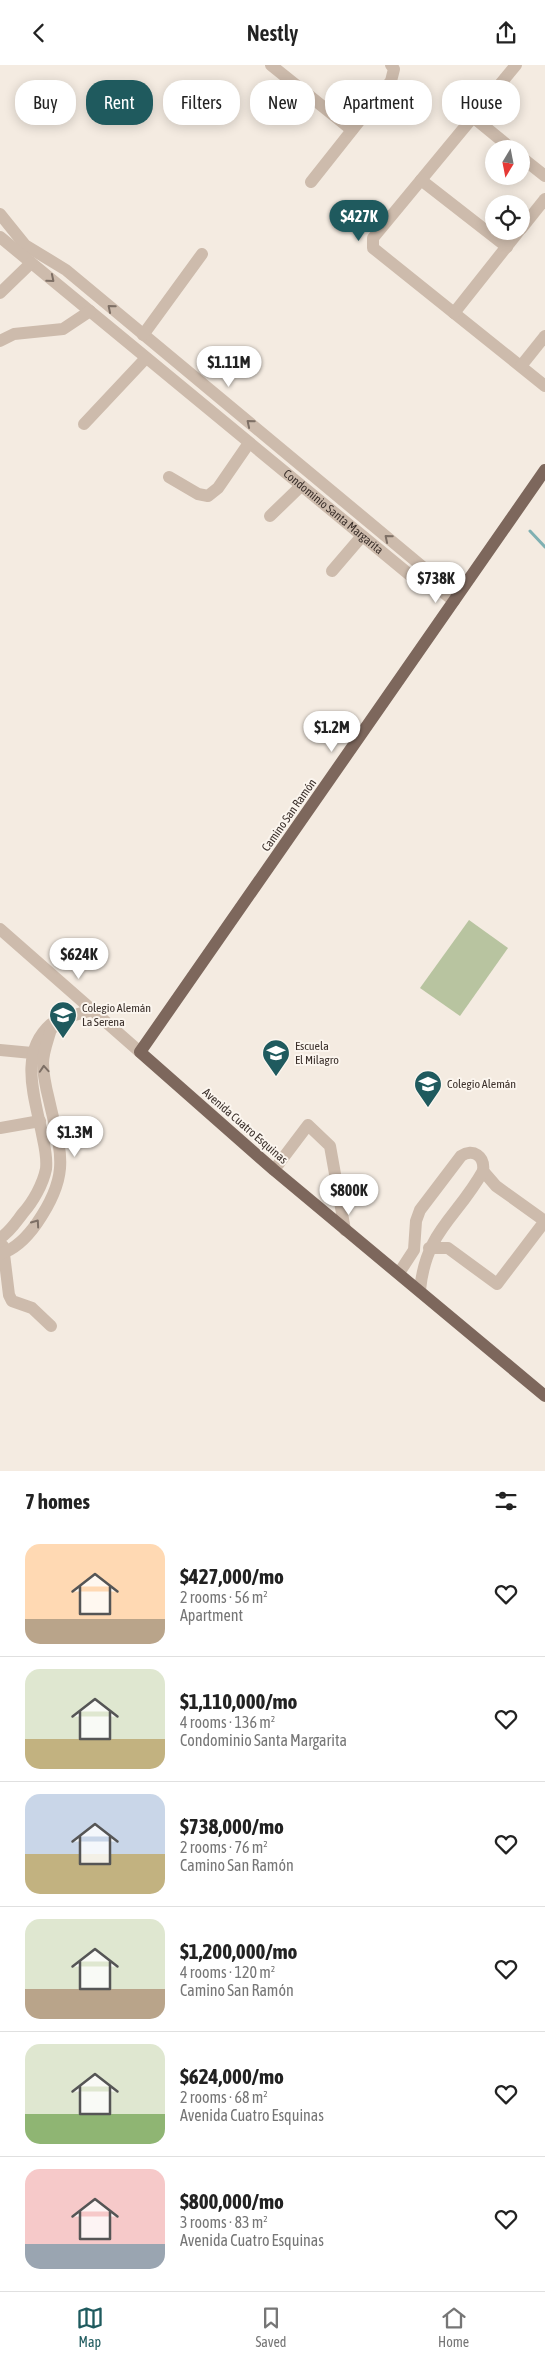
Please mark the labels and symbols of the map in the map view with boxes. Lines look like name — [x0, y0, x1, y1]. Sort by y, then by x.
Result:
north arrow — [485, 140, 530, 185]
pin: $427K — [324, 199, 394, 242]
one-way arrow — [45, 273, 54, 282]
one-way arrow — [108, 305, 117, 314]
pin: $1.11M — [188, 345, 270, 388]
one-way arrow — [247, 421, 256, 429]
street label: Condominio Santa Margarita — [280, 467, 386, 557]
one-way arrow — [385, 536, 394, 544]
pin: $738K — [401, 561, 471, 604]
pin: $1.2M — [297, 711, 367, 753]
street label: Camino San Ramón — [259, 776, 319, 854]
pin: $624K — [44, 937, 114, 980]
school or university icon: Colegio Alemán La Serena — [48, 1000, 78, 1039]
place label: Colegio Alemán La Serena — [82, 1001, 151, 1029]
school or university icon: Escuela El Milagro — [261, 1038, 291, 1077]
place label: Escuela El Milagro — [295, 1039, 339, 1067]
one-way arrow — [39, 1064, 50, 1072]
school or university icon: Colegio Alemán — [413, 1069, 443, 1108]
place label: Colegio Alemán — [447, 1077, 516, 1091]
street label: Avenida Cuatro Esquinas — [200, 1085, 290, 1167]
pin: $1.3M — [40, 1115, 110, 1158]
pin: $800K — [314, 1173, 384, 1216]
one-way arrow — [30, 1219, 39, 1229]

